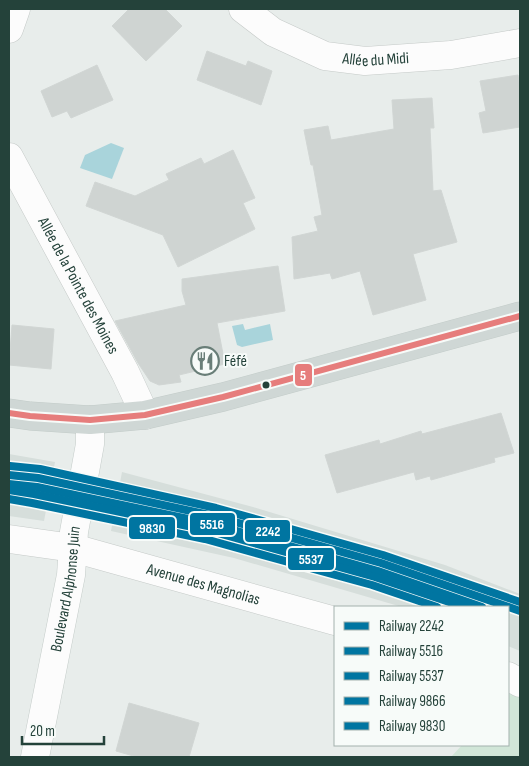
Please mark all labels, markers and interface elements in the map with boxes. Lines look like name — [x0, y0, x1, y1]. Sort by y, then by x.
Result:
street label: Allée du Midi — [340, 48, 409, 71]
street label: Allée de la Pointe des Moines — [33, 213, 123, 357]
restaurant icon: Féfé — [190, 346, 220, 376]
place label: Féfé — [224, 352, 247, 371]
line badge: 5 — [294, 363, 313, 387]
text: 5 — [300, 367, 306, 384]
unlabelled marker — [261, 380, 271, 390]
line badge: 5516 — [189, 512, 236, 536]
line badge: 9830 — [128, 516, 176, 540]
text: 5516 — [200, 516, 225, 533]
line badge: 2242 — [244, 519, 291, 543]
text: 9830 — [139, 520, 165, 537]
text: 2242 — [256, 523, 280, 540]
street label: Boulevard Alphonse Juin — [47, 524, 84, 653]
line badge: 5537 — [287, 547, 335, 571]
text: 5537 — [299, 551, 324, 568]
street label: Avenue des Magnolias — [144, 559, 263, 609]
legend — [334, 606, 509, 746]
text: Railway 2242 — [379, 617, 444, 636]
text: Railway 5516 — [379, 642, 443, 661]
text: Railway 5537 — [379, 667, 443, 686]
text: Railway 9866 — [379, 692, 446, 711]
scale bar — [22, 714, 105, 746]
text: Railway 9830 — [379, 717, 445, 736]
text: 20 m — [30, 722, 55, 741]

